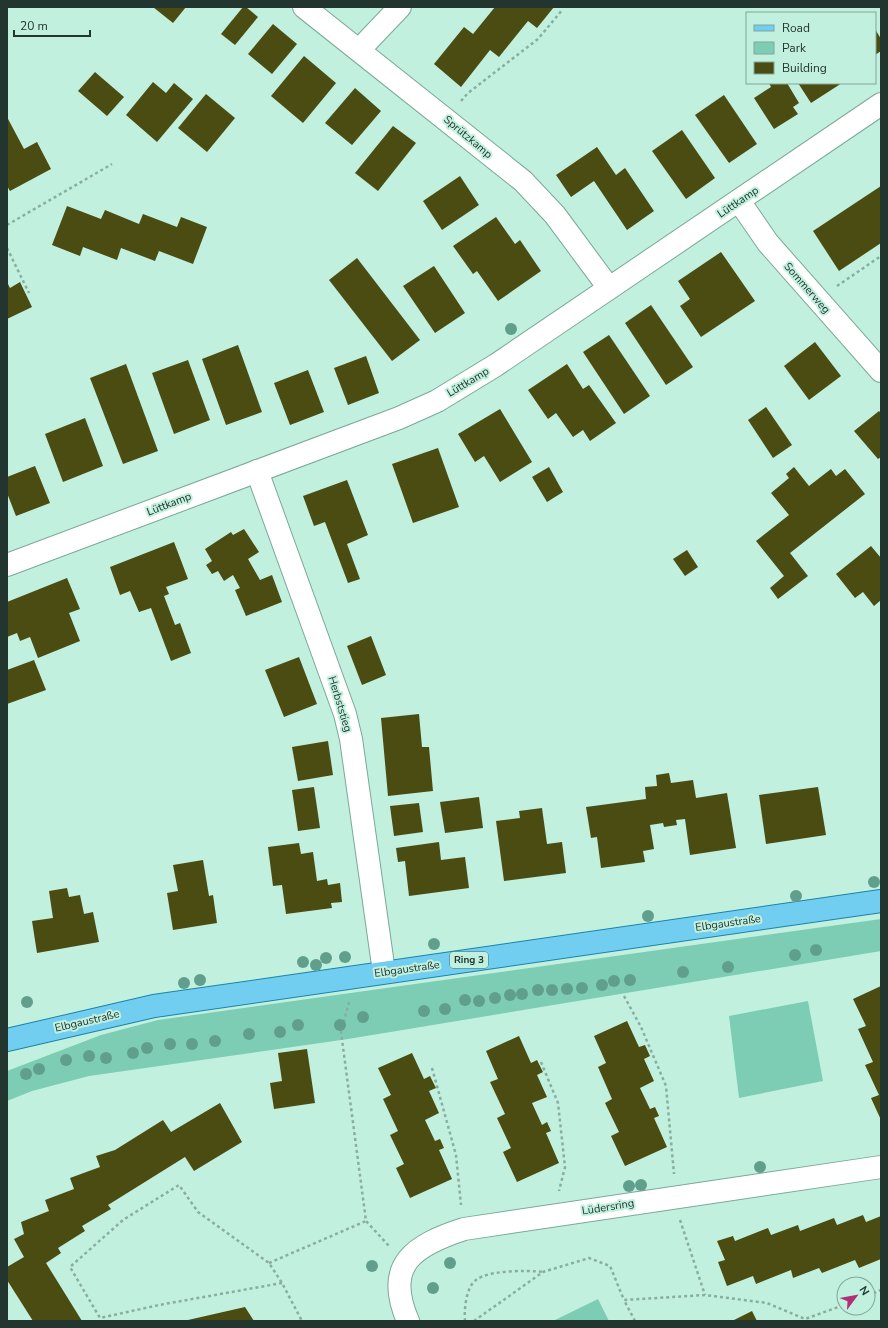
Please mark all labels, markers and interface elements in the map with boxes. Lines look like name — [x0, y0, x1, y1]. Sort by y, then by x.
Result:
scale bar — [14, 12, 90, 38]
legend — [746, 12, 876, 84]
text: 20 m — [20, 18, 48, 34]
text: Road — [782, 20, 810, 36]
text: Park — [782, 40, 807, 56]
text: Building — [782, 60, 827, 76]
street label: Sprützkamp — [440, 112, 496, 162]
street label: Lüttkamp — [714, 183, 762, 221]
street label: Sommerweg — [781, 259, 833, 317]
street label: Lüttkamp — [444, 364, 492, 400]
street label: Lüttkamp — [145, 489, 193, 519]
street label: Herbststieg — [324, 674, 356, 734]
street label: Elbgaustraße — [694, 911, 762, 935]
road number: Ring 3 — [450, 952, 488, 968]
street label: Elbgaustraße — [373, 957, 441, 981]
street label: Elbgaustraße — [53, 1006, 121, 1036]
street label: Lüdersring — [581, 1195, 635, 1219]
north arrow — [836, 1276, 876, 1316]
text: N — [856, 1283, 873, 1298]

